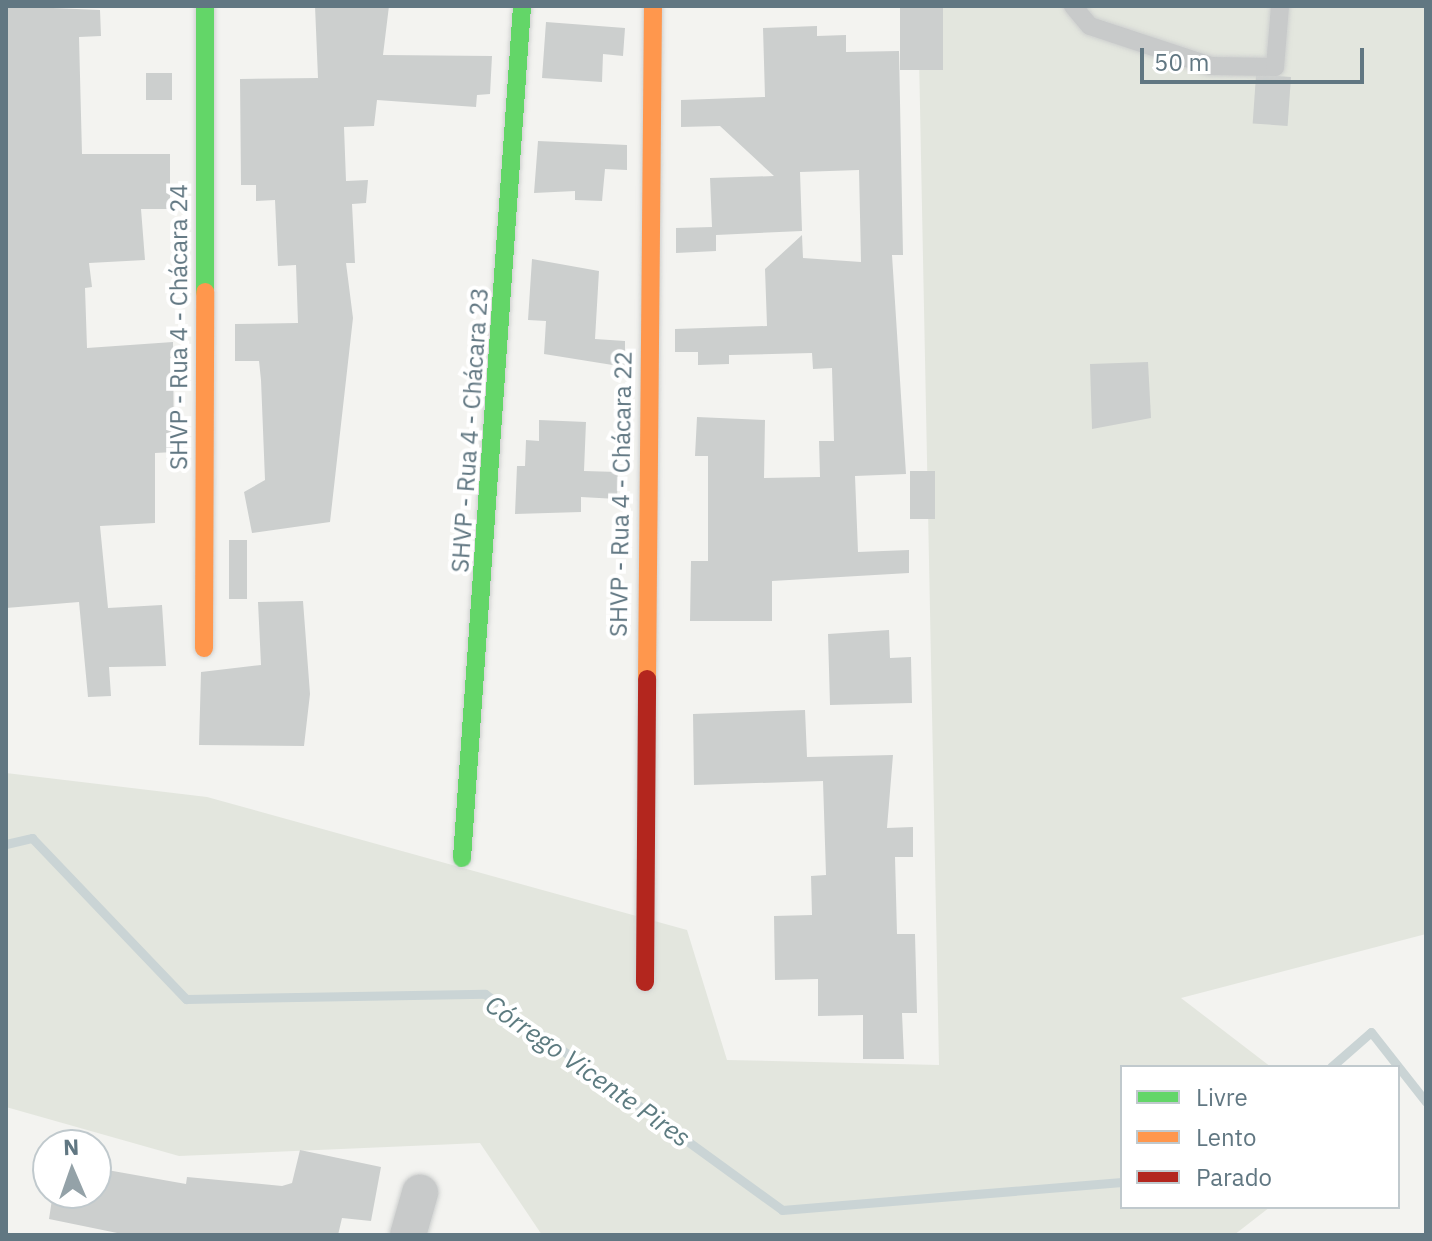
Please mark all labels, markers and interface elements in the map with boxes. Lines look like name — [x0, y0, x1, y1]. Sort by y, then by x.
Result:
scale bar — [1144, 32, 1368, 82]
text: 50 m — [1154, 46, 1209, 78]
street label: SHVP - Rua 4 - Chácara 24 — [165, 184, 193, 470]
street label: SHVP - Rua 4 - Chácara 23 — [446, 286, 494, 574]
street label: SHVP - Rua 4 - Chácara 22 — [604, 351, 638, 637]
water label: Córrego Vicente Pires — [479, 989, 697, 1153]
legend — [1120, 1065, 1400, 1209]
text: Livre — [1196, 1081, 1248, 1113]
text: Lento — [1196, 1121, 1256, 1153]
north arrow — [32, 1129, 112, 1209]
text: N — [63, 1132, 80, 1161]
text: Parado — [1196, 1161, 1272, 1193]

